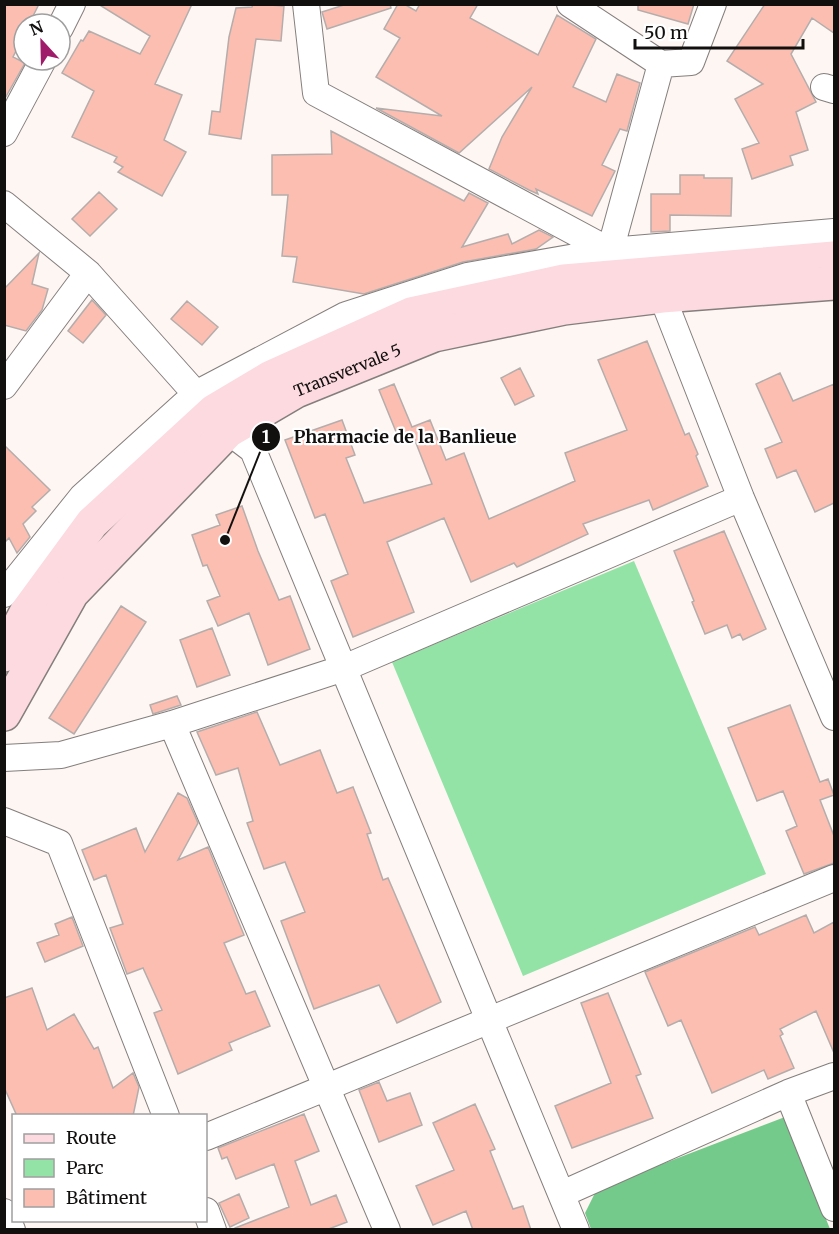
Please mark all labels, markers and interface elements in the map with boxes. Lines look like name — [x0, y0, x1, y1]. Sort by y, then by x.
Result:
north arrow — [12, 12, 72, 72]
scale bar — [635, 12, 803, 50]
text: N — [27, 16, 46, 40]
text: 50 m — [644, 21, 688, 44]
street label: Transvervale 5 — [291, 339, 404, 401]
callout: Pharmacie de la Banlieue — [251, 419, 528, 455]
text: 1 — [262, 425, 270, 448]
text: Pharmacie de la Banlieue — [294, 425, 517, 448]
legend — [12, 1114, 207, 1222]
text: Route — [66, 1126, 116, 1149]
text: Parc — [66, 1156, 104, 1179]
text: Bâtiment — [66, 1186, 147, 1209]

